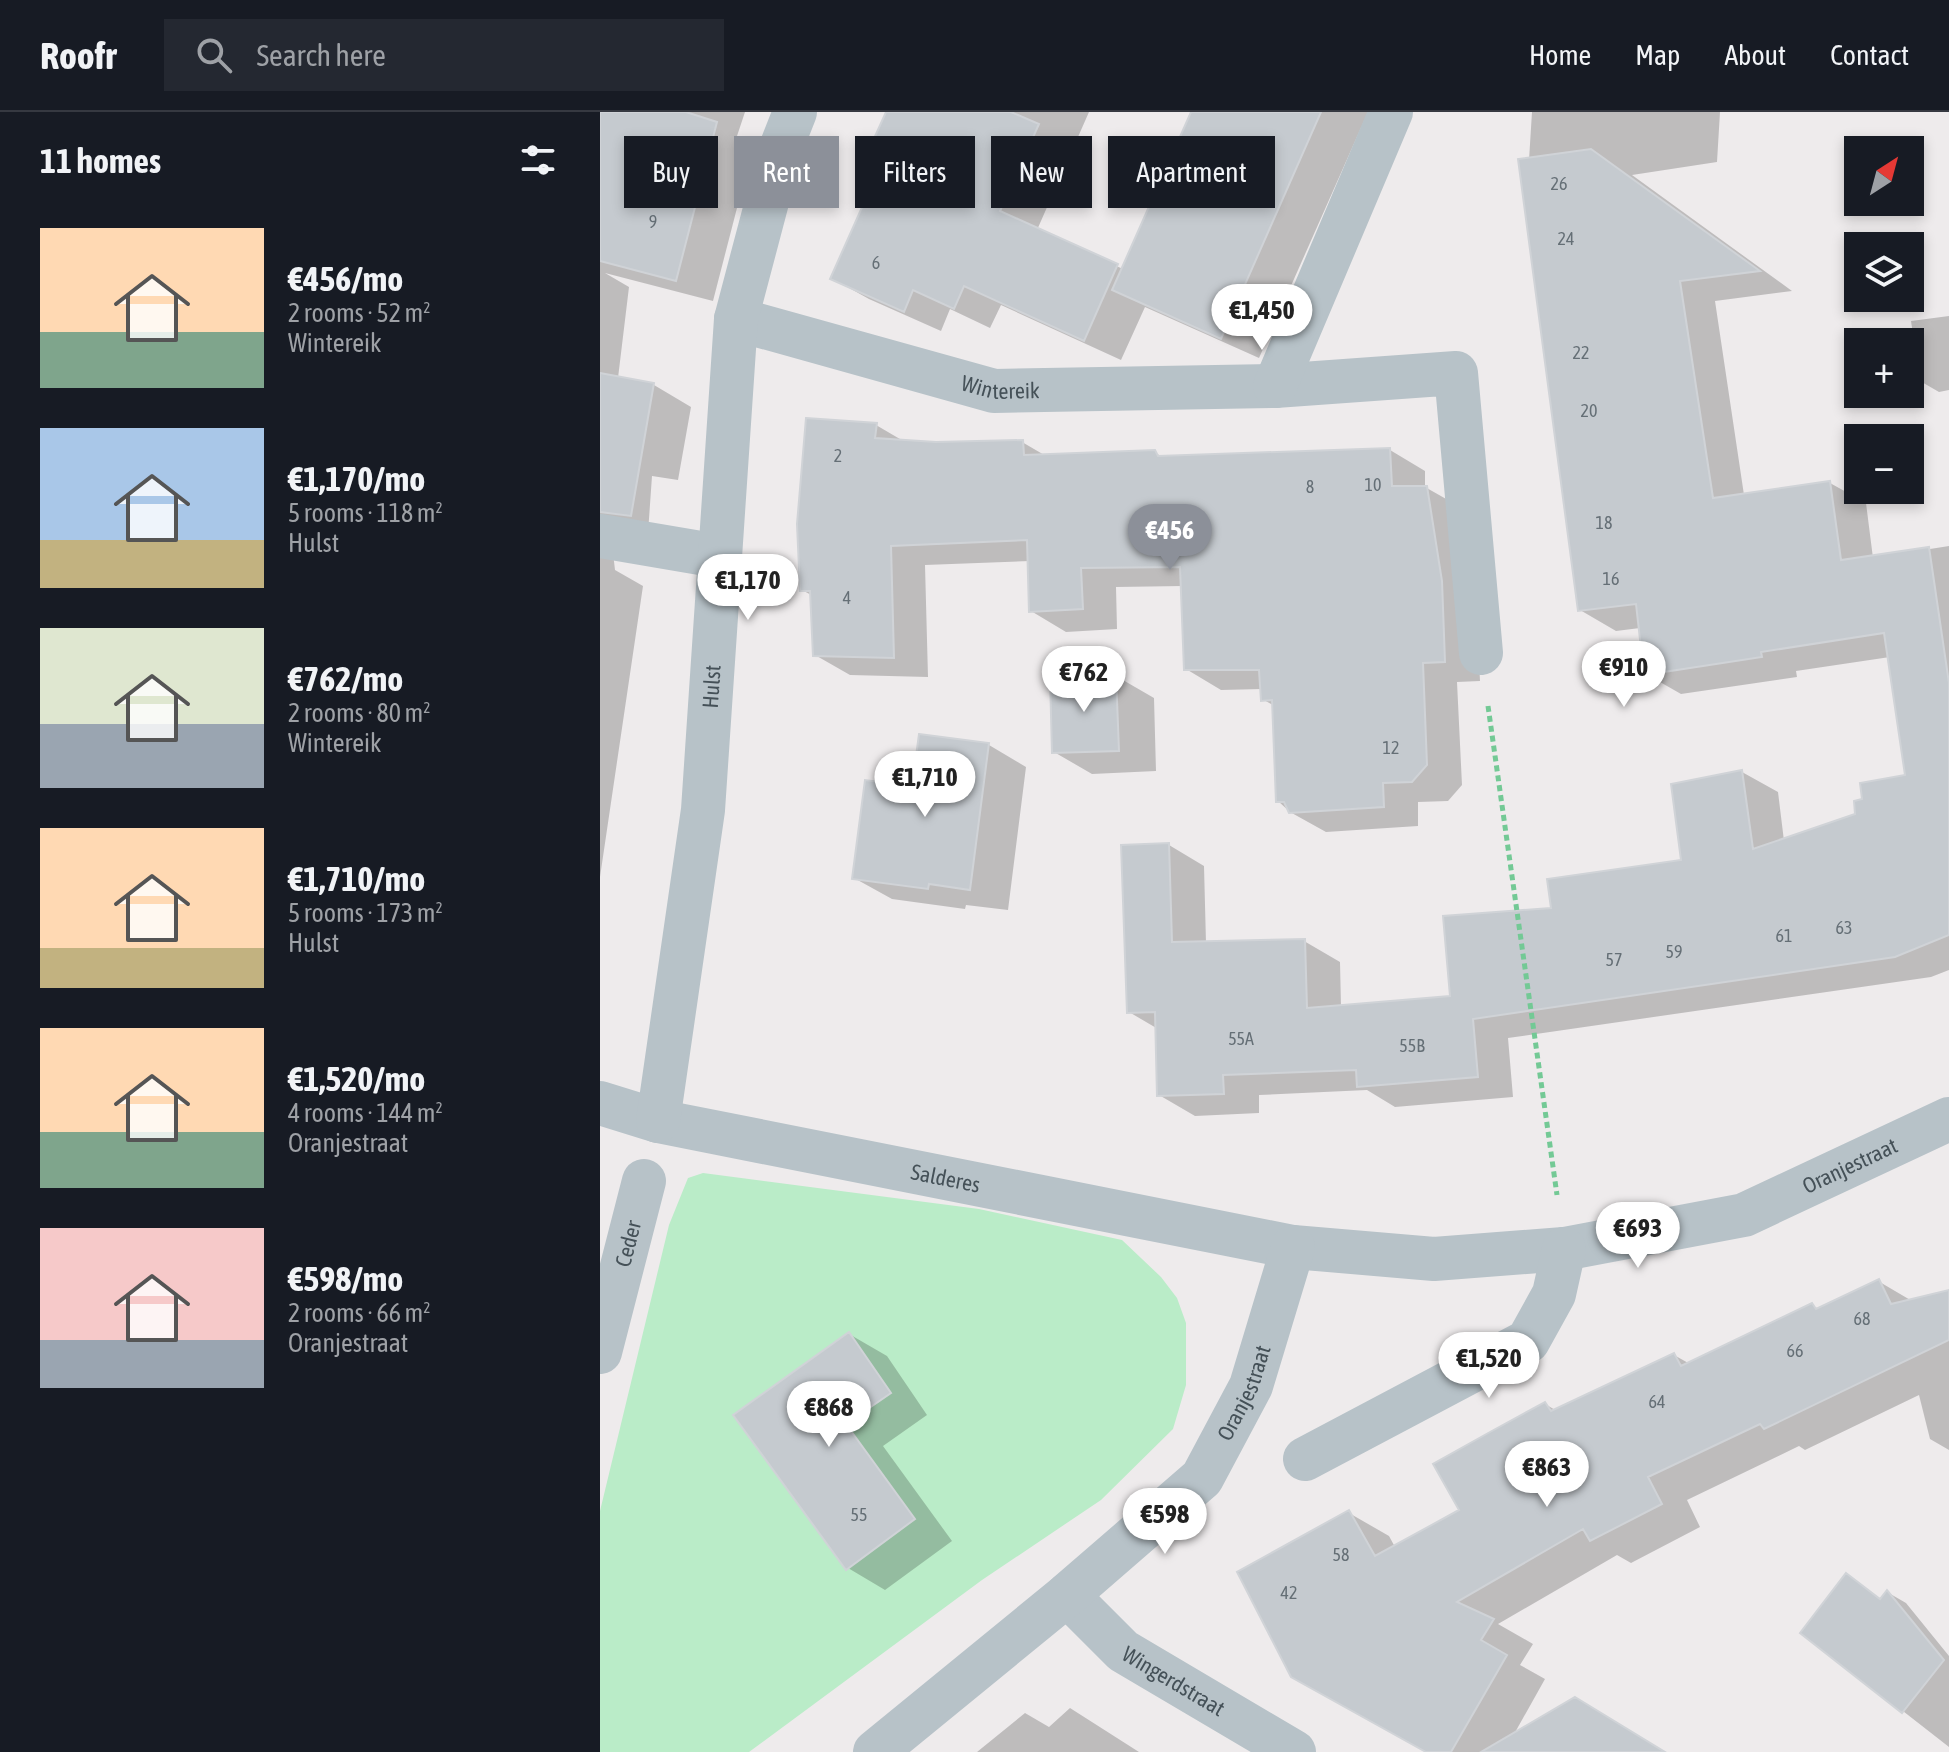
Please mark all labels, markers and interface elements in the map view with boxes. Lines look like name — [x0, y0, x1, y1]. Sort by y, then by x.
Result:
search box — [164, 19, 724, 91]
icon: search — [192, 33, 236, 77]
text: Roofr — [40, 34, 116, 77]
text: Search here — [256, 38, 386, 72]
text: Home — [1529, 39, 1591, 71]
text: Map — [1635, 39, 1680, 71]
text: About — [1724, 39, 1786, 71]
text: Contact — [1830, 39, 1909, 71]
chip: Buy — [624, 136, 718, 208]
chip: Rent — [734, 136, 839, 208]
chip: Filters — [855, 136, 975, 208]
chip: New — [991, 136, 1092, 208]
chip: Apartment — [1108, 136, 1275, 208]
north arrow — [1844, 136, 1924, 216]
map controls — [1844, 136, 1924, 504]
icon: filters — [516, 138, 560, 182]
text: 11 homes — [40, 141, 161, 180]
house number: 26 — [1551, 173, 1567, 194]
house number: 9 — [649, 211, 657, 232]
house number: 24 — [1558, 228, 1574, 249]
button: layers — [1844, 232, 1924, 312]
house number: 6 — [872, 252, 880, 273]
text: €456/mo — [288, 259, 403, 298]
icon: home — [104, 260, 200, 356]
pin: €1,450 — [1197, 284, 1327, 352]
text: €1,450 — [1229, 295, 1295, 325]
text: 2 rooms · 52 m² — [288, 298, 430, 328]
text: Wintereik — [288, 328, 381, 358]
button: + — [1844, 328, 1924, 408]
house number: 22 — [1573, 342, 1589, 363]
street label: Wintereik — [958, 370, 1040, 404]
house number: 20 — [1581, 400, 1597, 421]
button: − — [1844, 424, 1924, 504]
house number: 2 — [834, 445, 842, 466]
text: €1,170/mo — [288, 459, 425, 498]
icon: home — [104, 460, 200, 556]
house number: 10 — [1365, 474, 1381, 495]
house number: 8 — [1306, 476, 1314, 497]
text: 5 rooms · 118 m² — [288, 498, 443, 528]
pin: €456 — [1123, 504, 1217, 572]
house number: 18 — [1596, 512, 1612, 533]
text: €456 — [1146, 515, 1194, 545]
text: Hulst — [288, 528, 339, 558]
pin: €1,170 — [683, 554, 813, 622]
text: €1,170 — [715, 565, 781, 595]
house number: 16 — [1603, 568, 1619, 589]
house number: 4 — [843, 587, 851, 608]
pin: €910 — [1577, 641, 1671, 709]
pin: €762 — [1037, 646, 1131, 714]
text: €910 — [1600, 652, 1648, 682]
text: €762 — [1060, 657, 1108, 687]
text: €762/mo — [288, 659, 403, 698]
icon: home — [104, 660, 200, 756]
street label: Hulst — [697, 664, 726, 709]
text: 2 rooms · 80 m² — [288, 698, 430, 728]
text: Wintereik — [288, 728, 381, 758]
house number: 12 — [1383, 737, 1399, 758]
pin: €1,710 — [860, 751, 990, 819]
text: €1,710 — [892, 762, 958, 792]
text: €1,710/mo — [288, 859, 425, 898]
icon: home — [104, 860, 200, 956]
text: 5 rooms · 173 m² — [288, 898, 443, 928]
house number: 63 — [1836, 917, 1852, 938]
house number: 61 — [1776, 925, 1792, 946]
text: Hulst — [288, 928, 339, 958]
house number: 59 — [1666, 941, 1682, 962]
house number: 57 — [1606, 949, 1622, 970]
house number: 55A — [1228, 1028, 1254, 1049]
house number: 55B — [1399, 1035, 1425, 1056]
text: €1,520/mo — [288, 1059, 425, 1098]
icon: home — [104, 1060, 200, 1156]
text: 4 rooms · 144 m² — [288, 1098, 443, 1128]
text: Oranjestraat — [288, 1128, 408, 1158]
street label: Oranjestraat — [1798, 1132, 1901, 1199]
street label: Salderes — [909, 1159, 983, 1198]
pin: €693 — [1591, 1202, 1685, 1270]
text: €693 — [1614, 1213, 1662, 1243]
street label: Ceder — [609, 1217, 646, 1269]
text: €598/mo — [288, 1259, 403, 1298]
icon: home — [104, 1260, 200, 1356]
text: 2 rooms · 66 m² — [288, 1298, 430, 1328]
house number: 68 — [1854, 1308, 1870, 1329]
text: Oranjestraat — [288, 1328, 408, 1358]
pin: €1,520 — [1424, 1332, 1554, 1400]
house number: 66 — [1787, 1340, 1803, 1361]
street label: Oranjestraat — [1211, 1342, 1276, 1445]
text: €1,520 — [1456, 1343, 1522, 1373]
pin: €868 — [782, 1381, 876, 1449]
house number: 64 — [1649, 1391, 1665, 1412]
text: €868 — [805, 1392, 853, 1422]
pin: €863 — [1500, 1441, 1594, 1509]
text: €863 — [1523, 1452, 1571, 1482]
pin: €598 — [1118, 1488, 1212, 1556]
text: €598 — [1141, 1499, 1189, 1529]
house number: 55 — [851, 1504, 867, 1525]
house number: 58 — [1333, 1544, 1349, 1565]
house number: 42 — [1281, 1582, 1297, 1603]
street label: Wingerdstraat — [1118, 1641, 1230, 1721]

